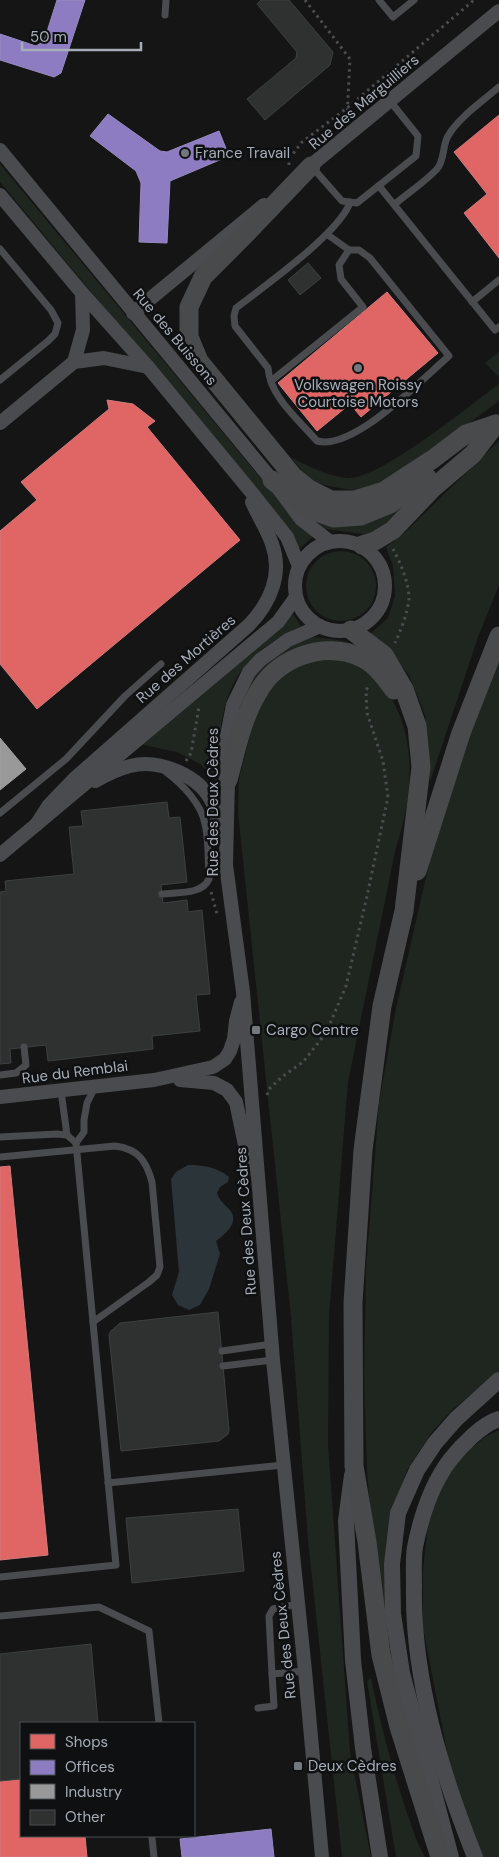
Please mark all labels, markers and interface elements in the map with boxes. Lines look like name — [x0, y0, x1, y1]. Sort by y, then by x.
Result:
scale bar — [22, 20, 141, 52]
text: 50 m — [30, 27, 67, 47]
street label: Rue des Marguilliers — [305, 50, 423, 154]
place label: France Travail — [195, 143, 290, 163]
marker: France Travail — [179, 147, 191, 159]
street label: Rue des Buissons — [129, 284, 221, 390]
marker: Volkswagen Roissy Courtoise Motors — [352, 362, 364, 374]
place label: Volkswagen Roissy Courtoise Motors — [294, 375, 423, 412]
street label: Rue des Mortières — [132, 610, 240, 708]
street label: Rue des Deux Cèdres — [203, 728, 223, 876]
place label: Cargo Centre — [266, 1020, 359, 1040]
marker: Cargo Centre — [250, 1024, 262, 1036]
street label: Rue du Remblai — [21, 1056, 129, 1088]
street label: Rue des Deux Cèdres — [231, 1146, 261, 1296]
street label: Rue des Deux Cèdres — [265, 1550, 301, 1700]
legend — [20, 1722, 195, 1837]
text: Shops — [65, 1732, 108, 1752]
place label: Deux Cèdres — [308, 1756, 397, 1776]
text: Offices — [65, 1757, 115, 1777]
marker: Deux Cèdres — [292, 1760, 304, 1772]
text: Industry — [65, 1782, 123, 1802]
text: Other — [65, 1807, 106, 1827]

